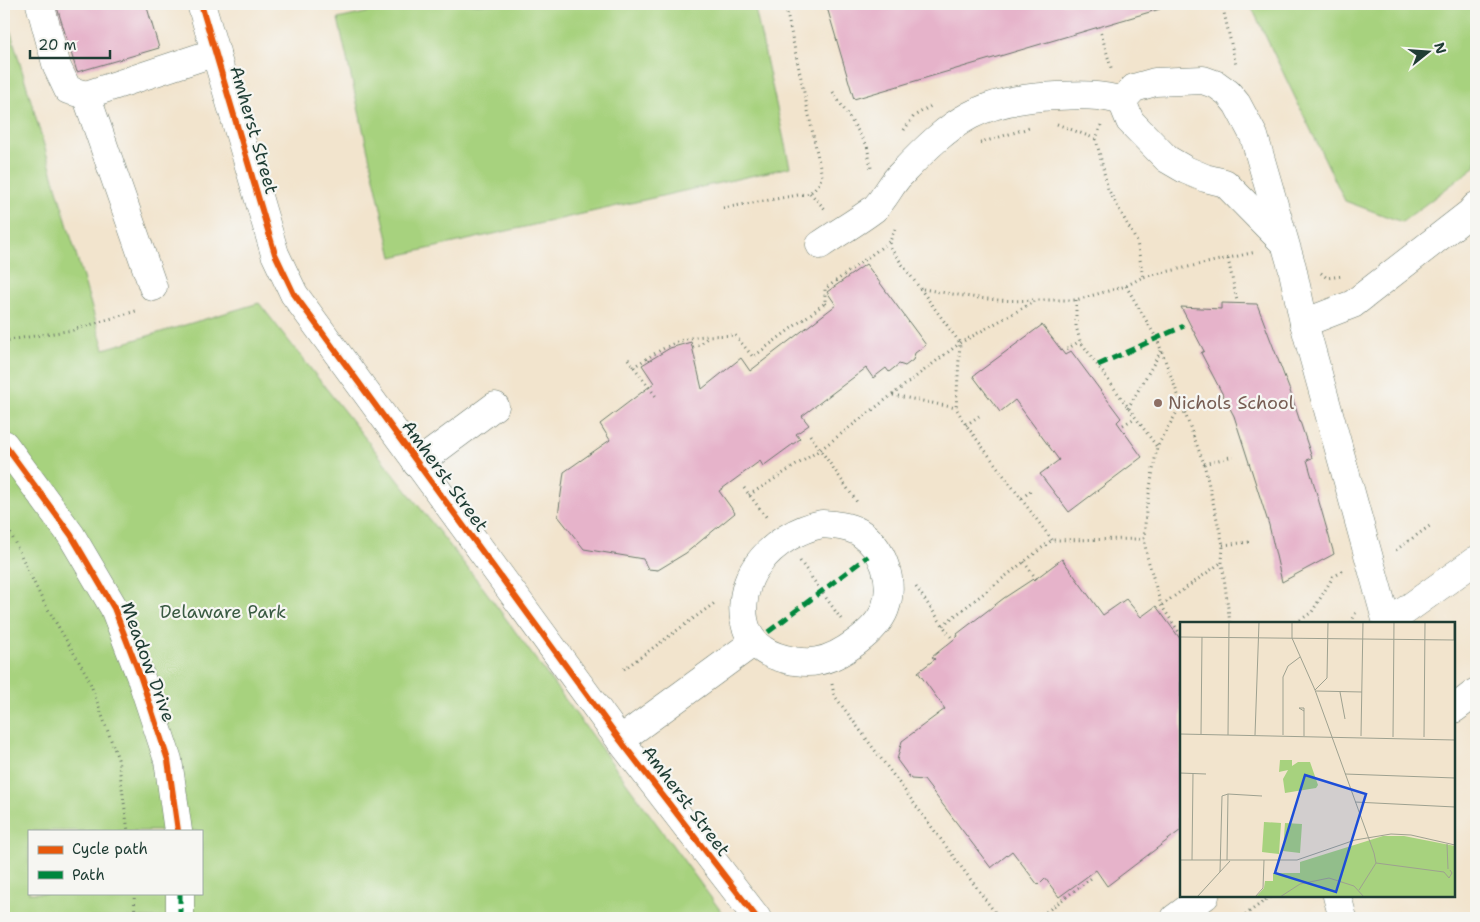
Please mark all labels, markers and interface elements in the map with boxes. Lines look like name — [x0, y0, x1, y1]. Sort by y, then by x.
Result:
scale bar — [30, 28, 110, 60]
north arrow — [1402, 28, 1452, 78]
text: 20 m — [38, 35, 77, 55]
text: N — [1430, 40, 1451, 56]
street label: Amherst Street — [224, 63, 284, 197]
place label: Nichols School — [1168, 391, 1295, 415]
marker: Nichols School — [1152, 397, 1164, 409]
street label: Amherst Street — [396, 415, 494, 537]
street label: Meadow Drive — [115, 599, 181, 725]
park label: Delaware Park — [160, 600, 286, 624]
inset map — [1180, 622, 1455, 897]
street label: Amherst Street — [637, 741, 736, 861]
legend — [28, 830, 202, 894]
text: Cycle path — [72, 839, 148, 859]
text: Path — [72, 865, 105, 885]

